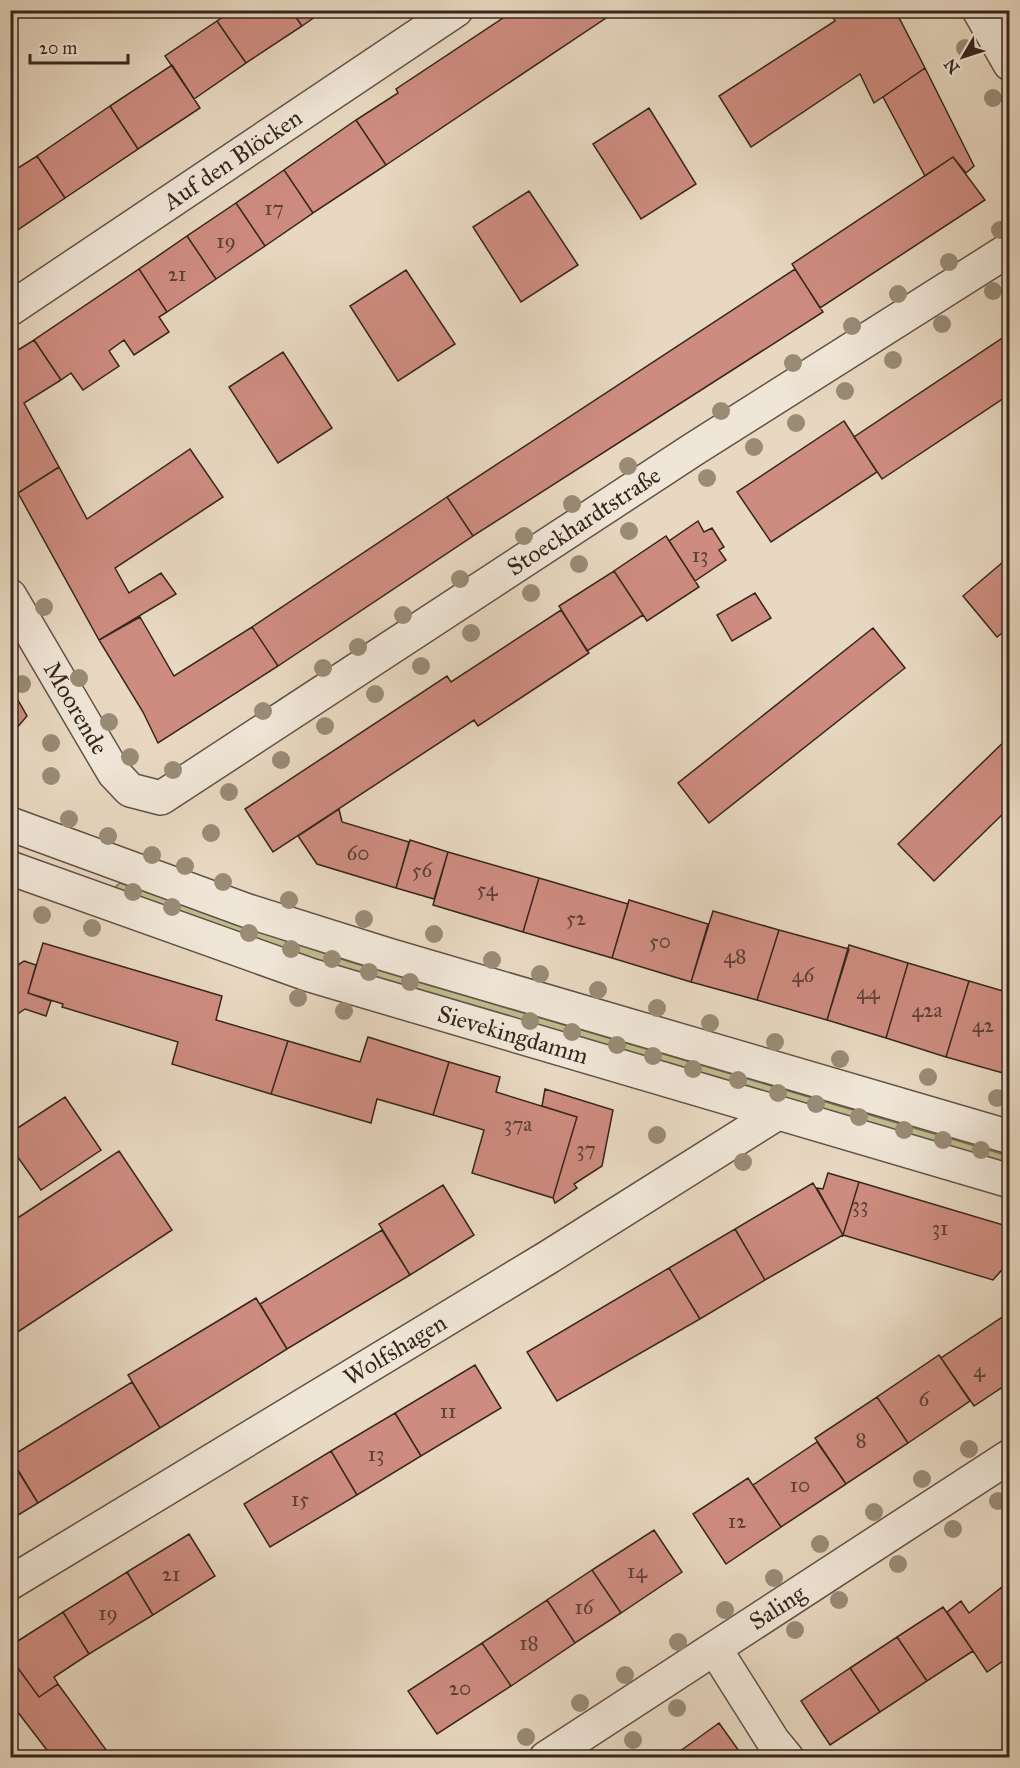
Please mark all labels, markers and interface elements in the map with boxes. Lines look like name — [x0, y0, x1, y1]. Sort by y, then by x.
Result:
scale bar — [30, 27, 128, 65]
north arrow — [933, 27, 993, 87]
text: 20 m — [39, 37, 77, 59]
text: N — [940, 55, 963, 77]
street label: Auf den Blöcken — [157, 103, 308, 218]
house number: 17 — [264, 195, 284, 221]
house number: 19 — [216, 228, 236, 254]
house number: 21 — [168, 261, 186, 287]
street label: Stoeckhardtstraße — [501, 460, 666, 582]
house number: 13 — [692, 542, 708, 568]
street label: Moorende — [37, 656, 115, 760]
house number: 60 — [347, 840, 370, 866]
house number: 56 — [412, 857, 433, 883]
house number: 54 — [477, 876, 499, 902]
house number: 52 — [566, 905, 587, 931]
house number: 50 — [649, 928, 671, 954]
house number: 48 — [724, 943, 746, 969]
house number: 46 — [792, 962, 815, 988]
house number: 44 — [856, 979, 881, 1005]
house number: 42a — [912, 997, 943, 1023]
street label: Sievekingdamm — [434, 998, 592, 1071]
house number: 42 — [972, 1012, 995, 1038]
house number: 37a — [504, 1111, 532, 1137]
house number: 37 — [576, 1136, 596, 1162]
house number: 33 — [852, 1192, 868, 1218]
house number: 31 — [932, 1215, 948, 1241]
street label: Wolfshagen — [338, 1307, 452, 1393]
house number: 4 — [973, 1357, 986, 1383]
house number: 6 — [919, 1386, 931, 1412]
house number: 11 — [440, 1398, 456, 1424]
house number: 8 — [855, 1427, 867, 1453]
house number: 13 — [368, 1441, 384, 1467]
house number: 10 — [790, 1472, 810, 1498]
house number: 15 — [291, 1486, 309, 1512]
house number: 12 — [728, 1508, 747, 1534]
house number: 14 — [627, 1558, 648, 1584]
house number: 21 — [162, 1561, 180, 1587]
street label: Saling — [743, 1578, 812, 1637]
house number: 16 — [574, 1594, 595, 1620]
house number: 19 — [98, 1600, 118, 1626]
house number: 18 — [519, 1630, 539, 1656]
house number: 20 — [449, 1675, 471, 1701]

